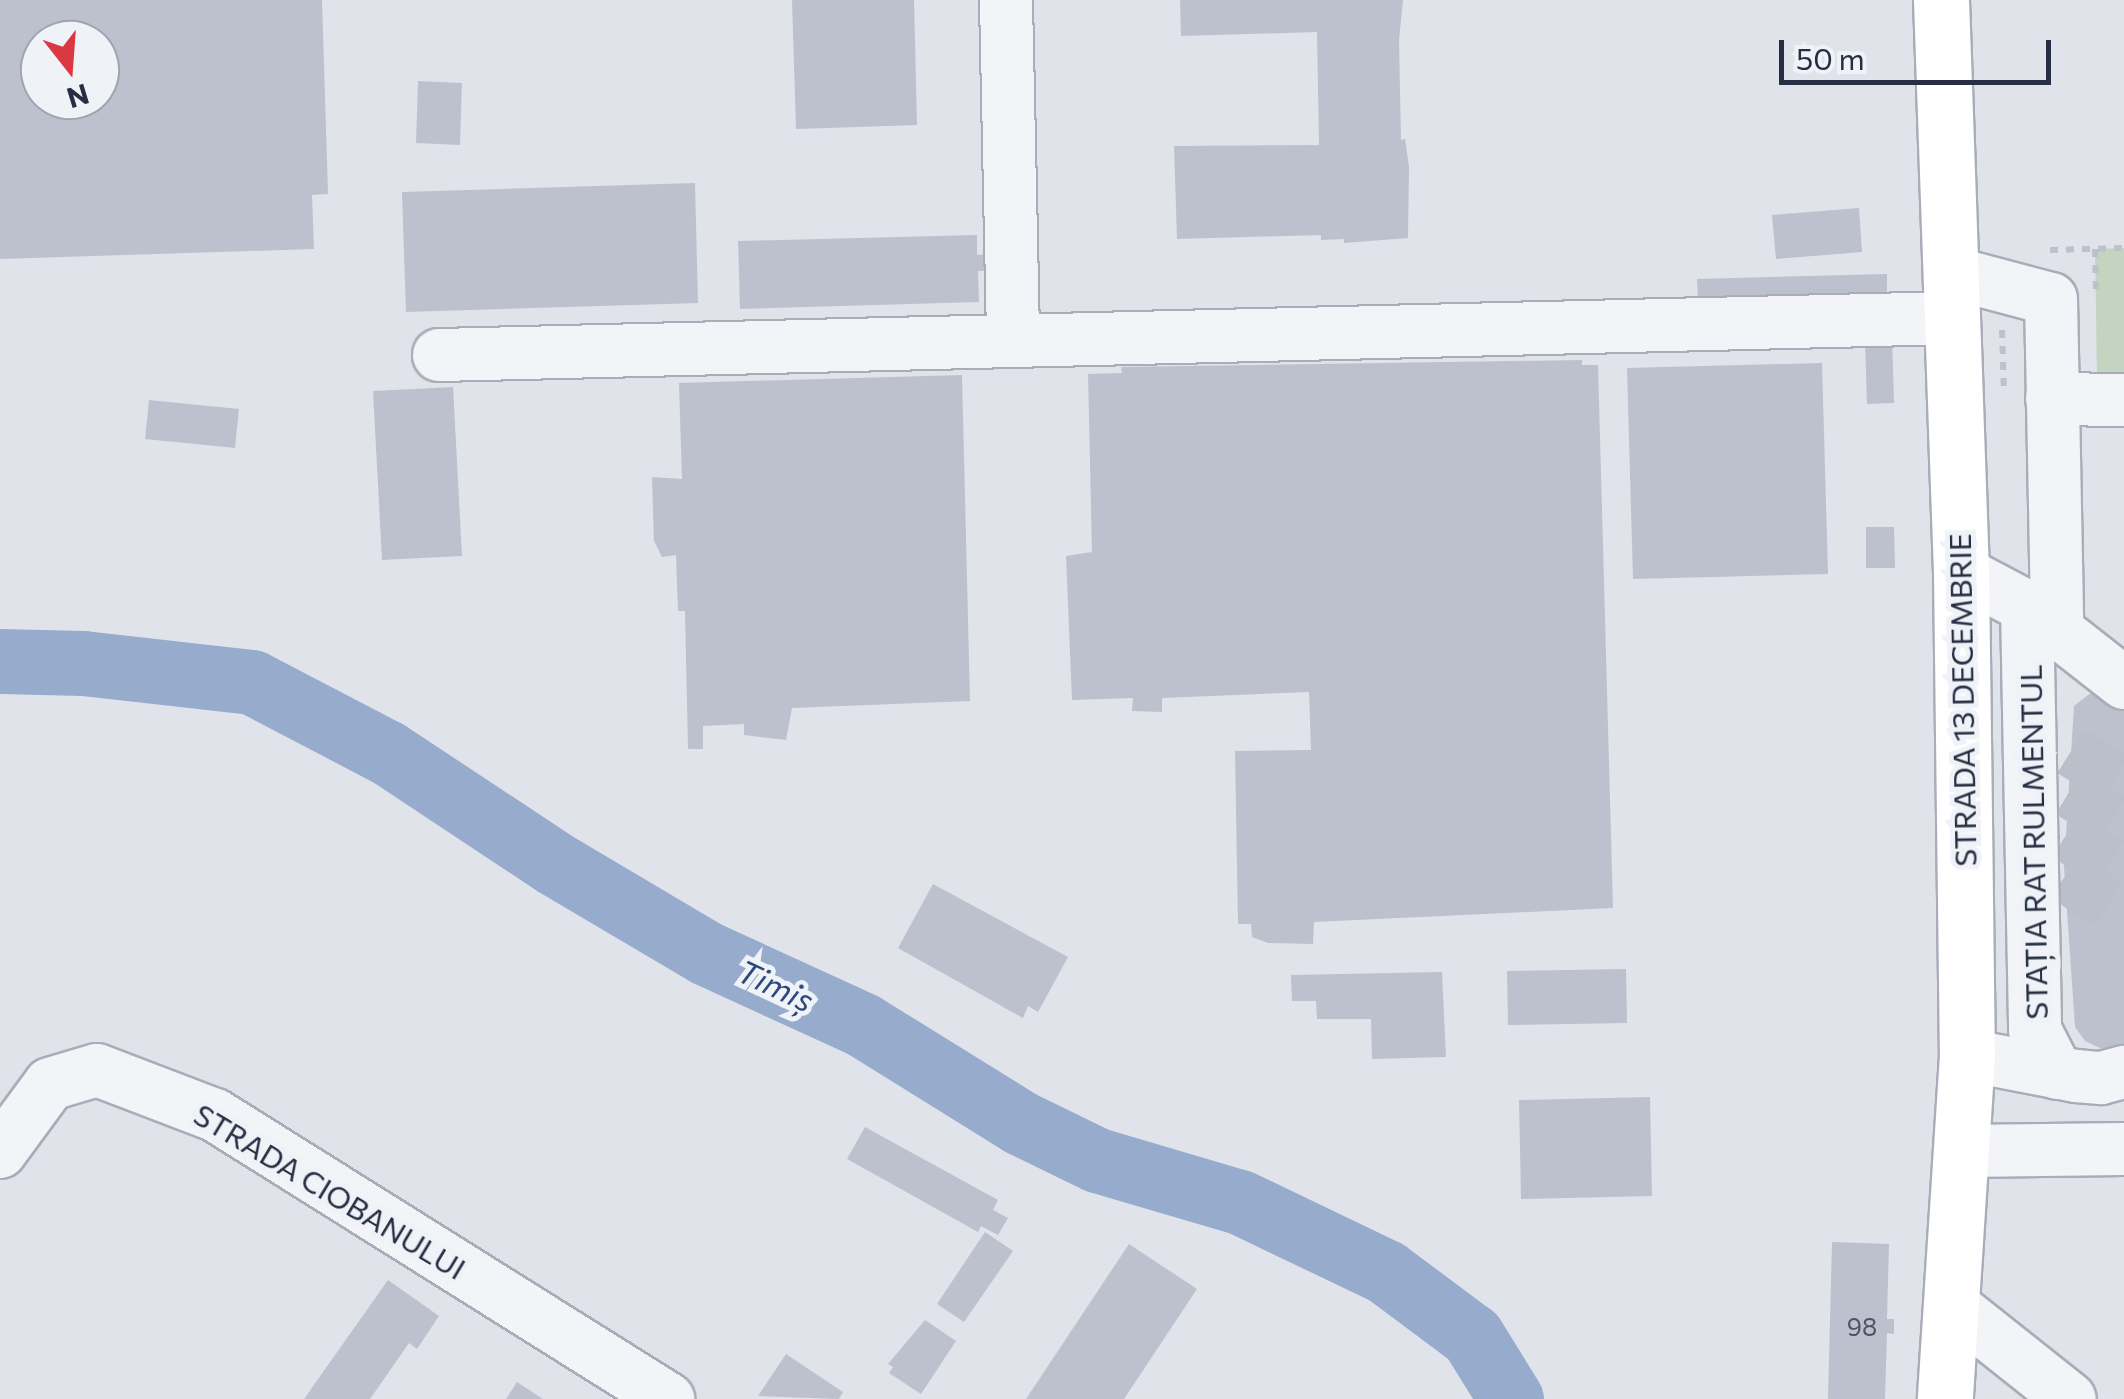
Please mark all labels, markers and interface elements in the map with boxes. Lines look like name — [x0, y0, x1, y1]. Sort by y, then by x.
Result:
north arrow — [20, 20, 120, 120]
scale bar — [1784, 20, 2056, 82]
text: 50 m — [1796, 39, 1865, 76]
text: N — [63, 77, 93, 116]
street label: STRADA 13 DECEMBRIE — [1941, 533, 1983, 867]
street label: STAȚIA RAT RULMENTUL — [2012, 664, 2054, 1020]
water label: Timiș — [732, 951, 820, 1019]
street label: STRADA CIOBANULUI — [188, 1096, 472, 1286]
house number: 98 — [1847, 1311, 1877, 1341]

